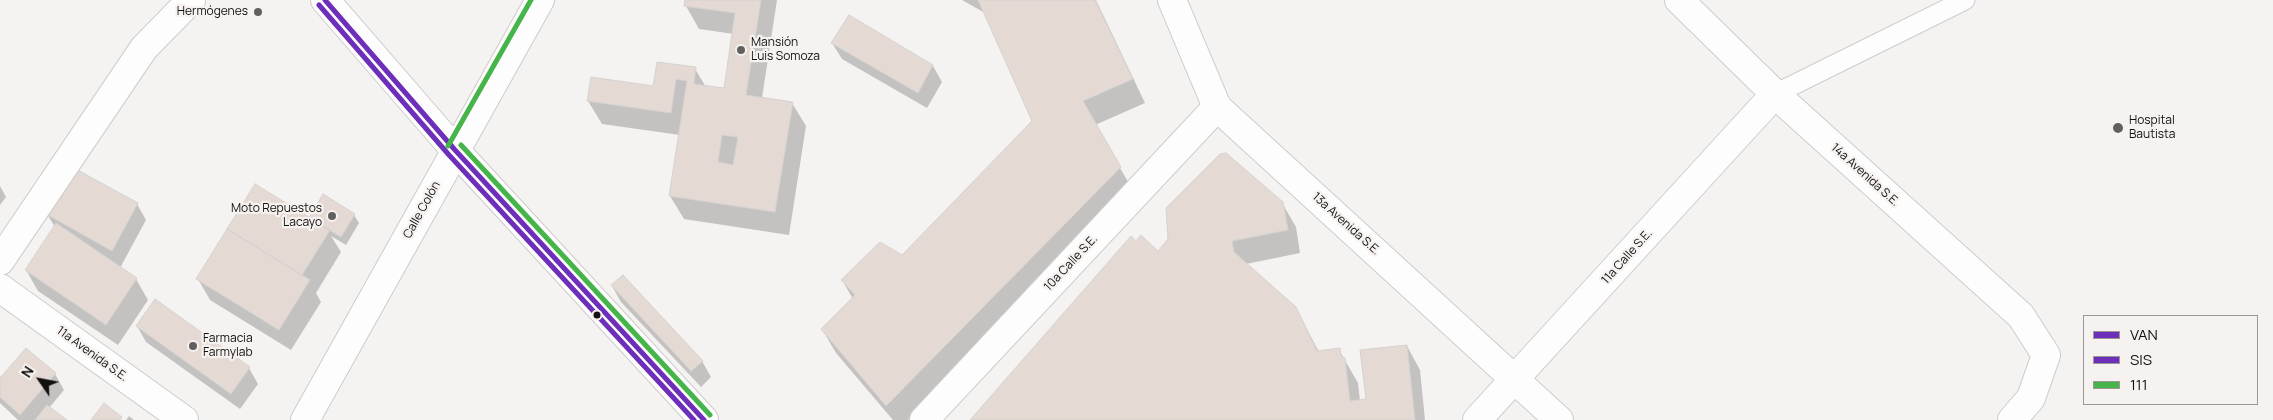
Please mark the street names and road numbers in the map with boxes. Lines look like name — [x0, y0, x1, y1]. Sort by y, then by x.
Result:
street label: 14a Avenida S.E. — [1828, 141, 1902, 209]
street label: Calle Colón — [400, 179, 444, 241]
street label: 13a Avenida S.E. — [1309, 190, 1383, 258]
street label: 11a Calle S.E. — [1599, 227, 1655, 287]
street label: 10a Calle S.E. — [1041, 232, 1101, 294]
street label: 11a Avenida S.E. — [54, 323, 130, 385]

